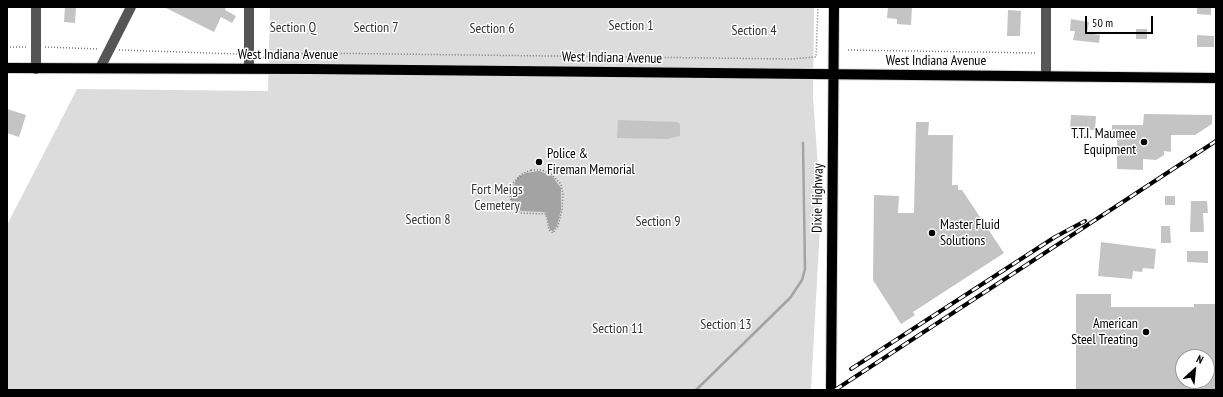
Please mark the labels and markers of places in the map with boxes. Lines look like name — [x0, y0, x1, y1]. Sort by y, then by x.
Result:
place label: T.T.I. Maumee Equipment — [1071, 126, 1136, 158]
marker: T.T.I. Maumee Equipment — [1139, 137, 1149, 147]
place label: Police & Fireman Memorial — [547, 146, 635, 178]
marker: Police & Fireman Memorial — [534, 157, 544, 167]
place label: Master Fluid Solutions — [940, 217, 1000, 250]
marker: Master Fluid Solutions — [927, 228, 937, 238]
place label: American Steel Treating — [1071, 316, 1138, 348]
marker: American Steel Treating — [1141, 327, 1151, 337]

